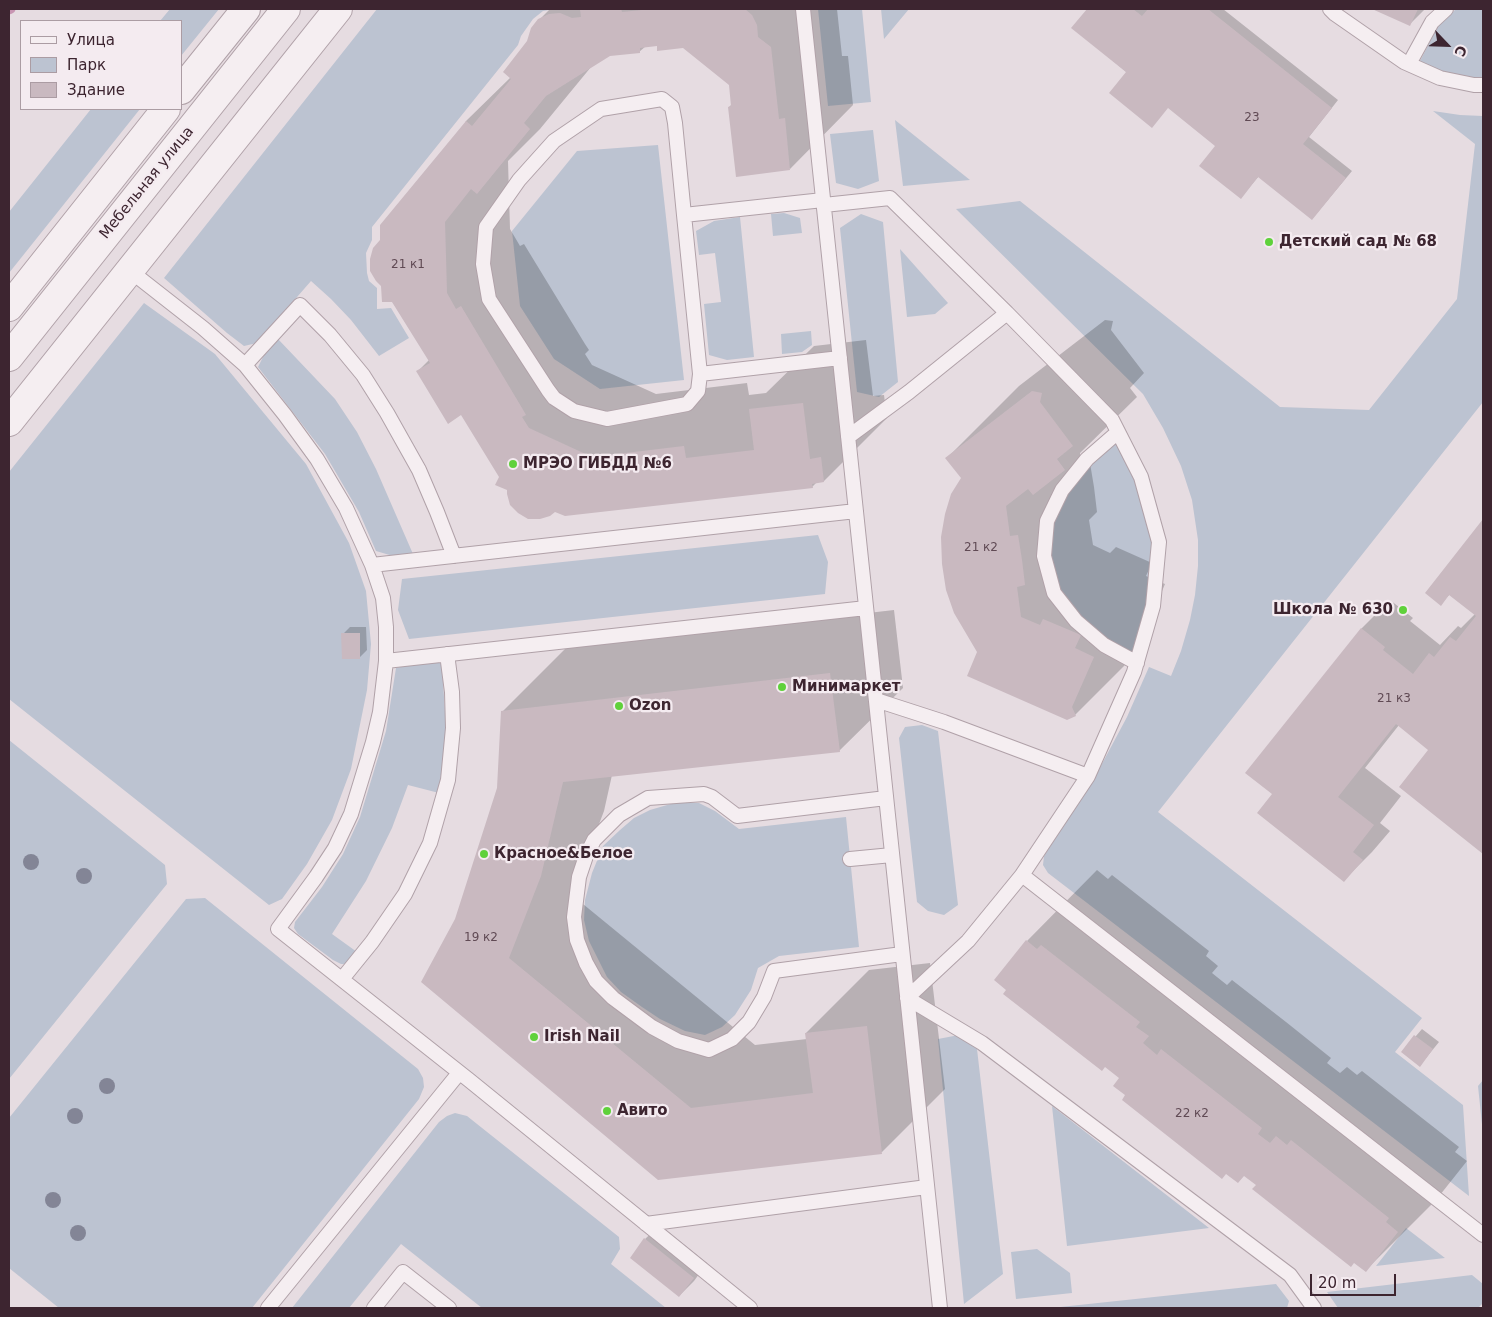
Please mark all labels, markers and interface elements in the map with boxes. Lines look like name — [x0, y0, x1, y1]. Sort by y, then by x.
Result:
legend — [20, 20, 182, 110]
north arrow — [1422, 20, 1472, 70]
text: Улица — [67, 31, 115, 49]
text: С — [1451, 43, 1470, 59]
text: Парк — [67, 56, 106, 74]
text: Здание — [67, 81, 125, 99]
house number: 23 — [1244, 111, 1260, 125]
street label: Мебельная улица — [96, 123, 198, 243]
place label: Детский сад № 68 — [1279, 233, 1437, 251]
marker: Детский сад № 68 — [1263, 236, 1275, 248]
house number: 21 к1 — [391, 258, 425, 272]
place label: МРЭО ГИБДД №6 — [523, 455, 672, 473]
marker: МРЭО ГИБДД №6 — [507, 458, 519, 470]
house number: 21 к2 — [964, 541, 998, 555]
place label: Школа № 630 — [1273, 601, 1393, 619]
marker: Школа № 630 — [1397, 604, 1409, 616]
place label: Минимаркет — [792, 678, 900, 696]
marker: Минимаркет — [776, 681, 788, 693]
house number: 21 к3 — [1377, 692, 1411, 706]
place label: Ozon — [629, 697, 671, 715]
marker: Ozon — [613, 700, 625, 712]
place label: Красное&Белое — [494, 845, 633, 863]
marker: Красное&Белое — [478, 848, 490, 860]
house number: 19 к2 — [464, 931, 498, 945]
place label: Irish Nail — [544, 1028, 620, 1046]
marker: Irish Nail — [528, 1031, 540, 1043]
place label: Авито — [617, 1102, 668, 1120]
marker: Авито — [601, 1105, 613, 1117]
house number: 22 к2 — [1175, 1107, 1209, 1121]
scale bar — [1312, 1264, 1398, 1296]
text: 20 m — [1318, 1274, 1356, 1292]

